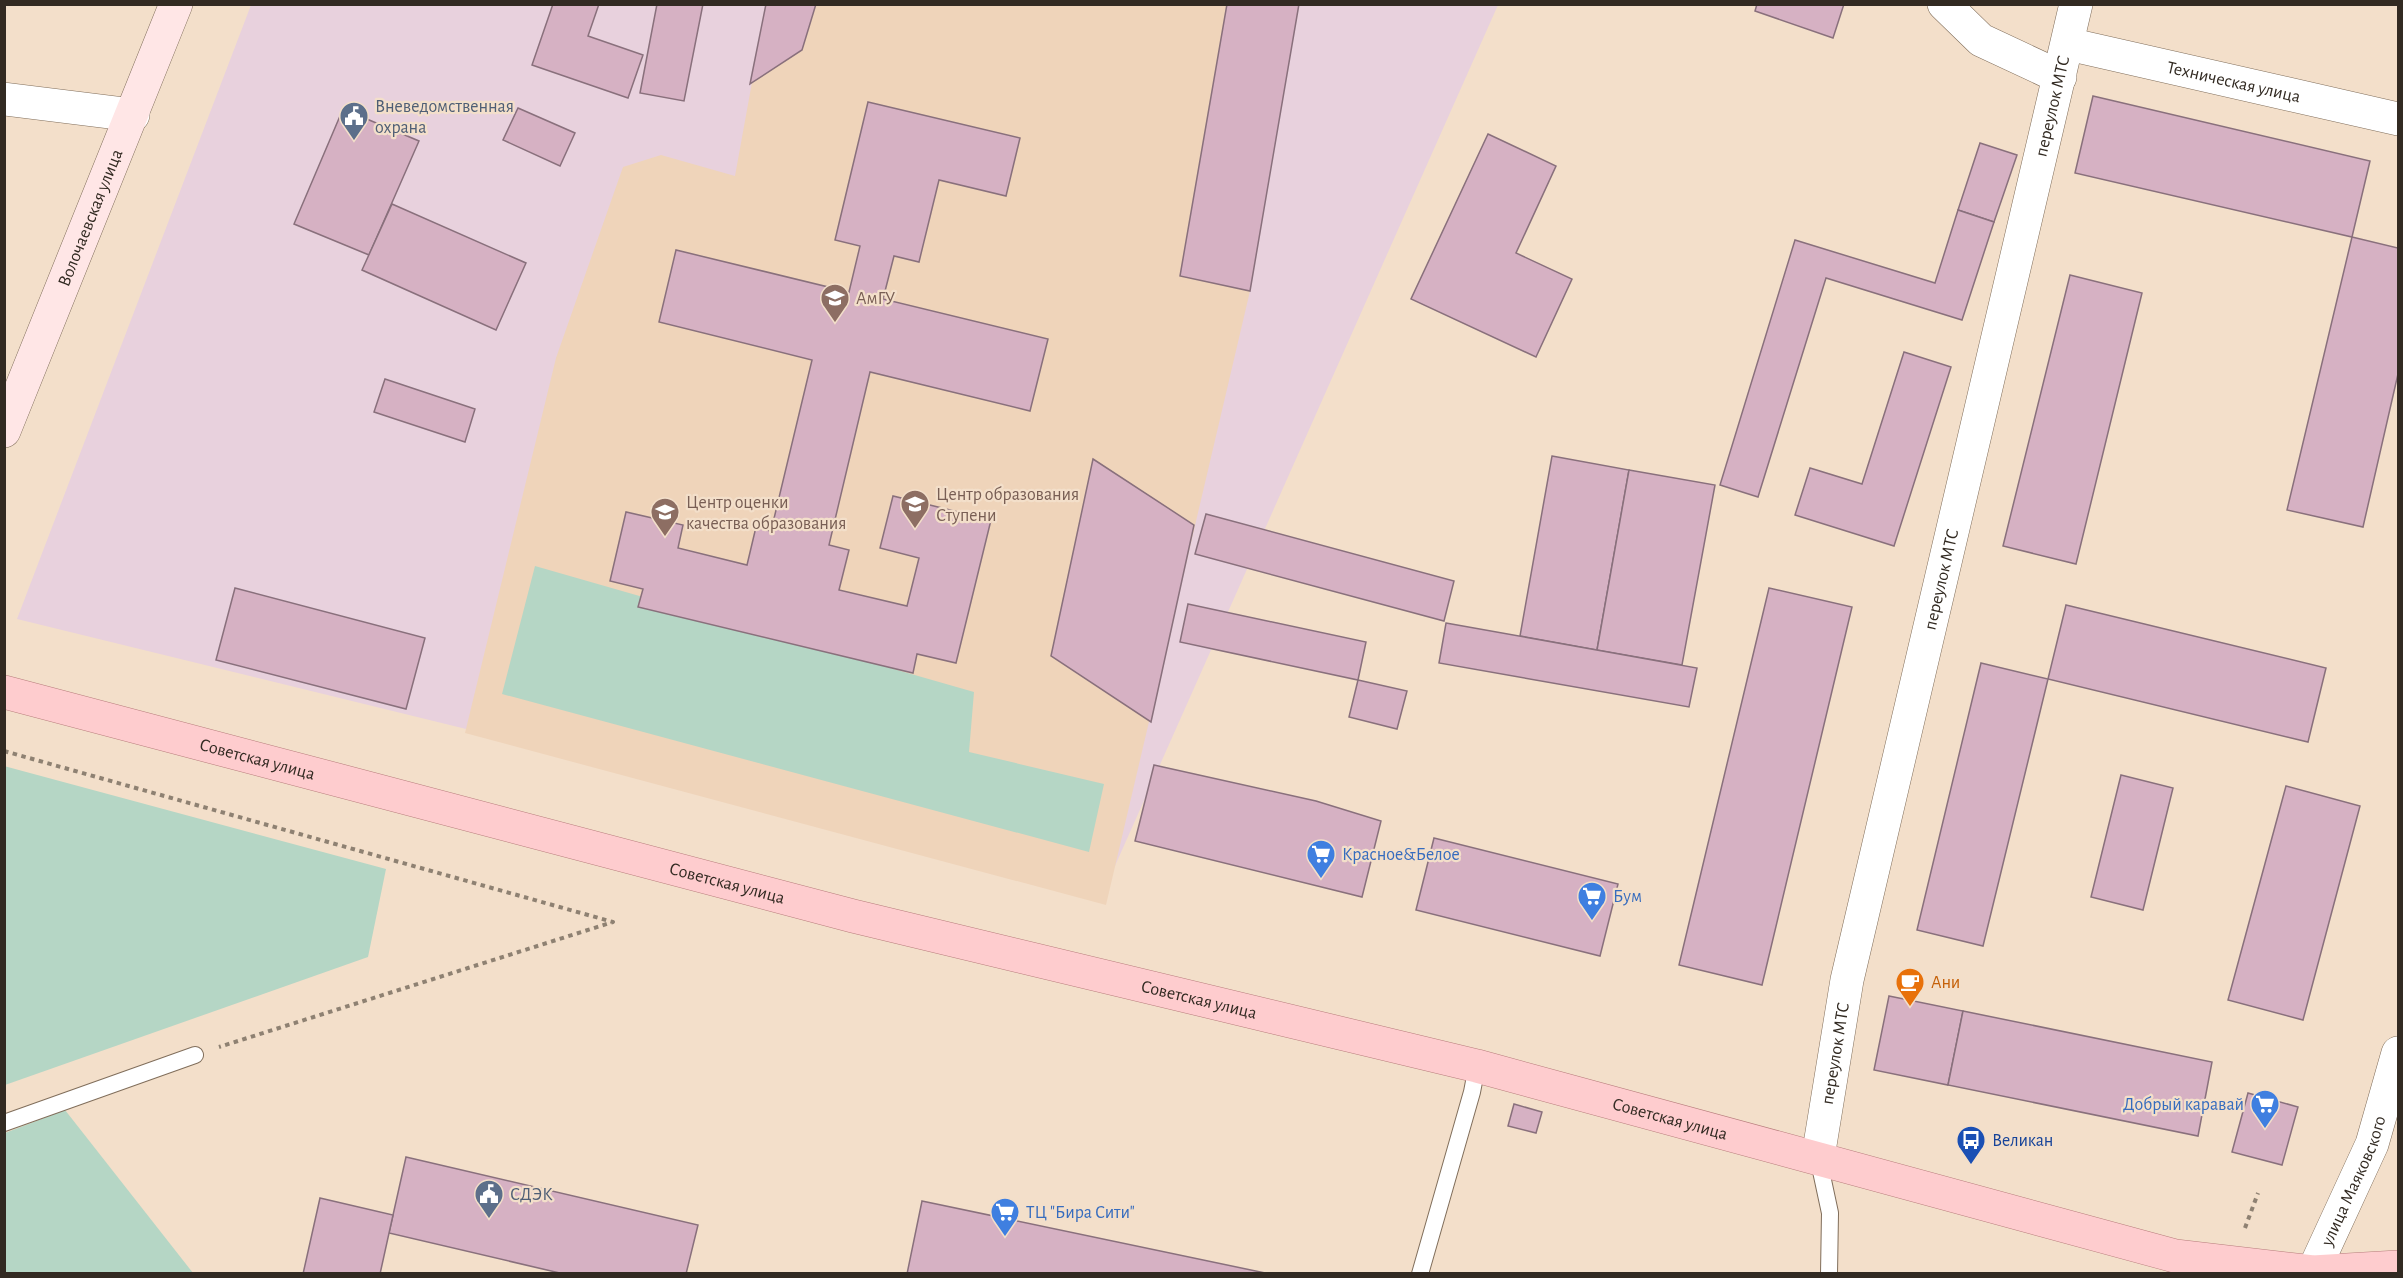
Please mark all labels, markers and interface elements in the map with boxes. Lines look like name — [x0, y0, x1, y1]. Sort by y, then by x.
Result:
street label: переулок МТС — [2032, 54, 2074, 159]
street label: Техническая улица — [2165, 59, 2302, 107]
place label: Вневедомственная охрана — [375, 98, 514, 137]
public building icon: Вневедомственная охрана — [338, 100, 370, 142]
street label: Волочаевская улица — [55, 147, 127, 289]
school or university icon: АмГУ — [819, 282, 851, 324]
place label: АмГУ — [856, 290, 895, 308]
place label: Центр образования Ступени — [936, 485, 1079, 525]
school or university icon: Центр образования Ступени — [899, 488, 931, 530]
place label: Центр оценки качества образования — [686, 494, 846, 533]
school or university icon: Центр оценки качества образования — [649, 496, 681, 538]
street label: переулок МТС — [1921, 527, 1963, 632]
street label: Советская улица — [197, 736, 317, 784]
supermarket icon: Красное&Белое — [1305, 838, 1337, 880]
place label: Красное&Белое — [1342, 846, 1460, 864]
street label: Советская улица — [667, 860, 787, 908]
supermarket icon: Бум — [1576, 880, 1608, 922]
place label: Бум — [1613, 888, 1642, 906]
cafe icon: Ани — [1894, 966, 1926, 1008]
place label: Ани — [1931, 974, 1960, 992]
street label: Советская улица — [1139, 978, 1259, 1023]
street label: переулок МТС — [1819, 1001, 1853, 1106]
supermarket icon: Добрый каравай — [2249, 1088, 2281, 1130]
street label: Советская улица — [1610, 1095, 1729, 1144]
place label: Добрый каравай — [2123, 1095, 2244, 1114]
street label: улица Маяковского — [2318, 1114, 2390, 1250]
bus stop icon: Великан — [1955, 1124, 1987, 1166]
place label: Великан — [1992, 1132, 2053, 1150]
public building icon: СДЭК — [473, 1178, 505, 1220]
place label: СДЭК — [510, 1186, 553, 1204]
supermarket icon: ТЦ "Бира Сити" — [989, 1196, 1021, 1238]
place label: ТЦ "Бира Сити" — [1026, 1204, 1135, 1222]

